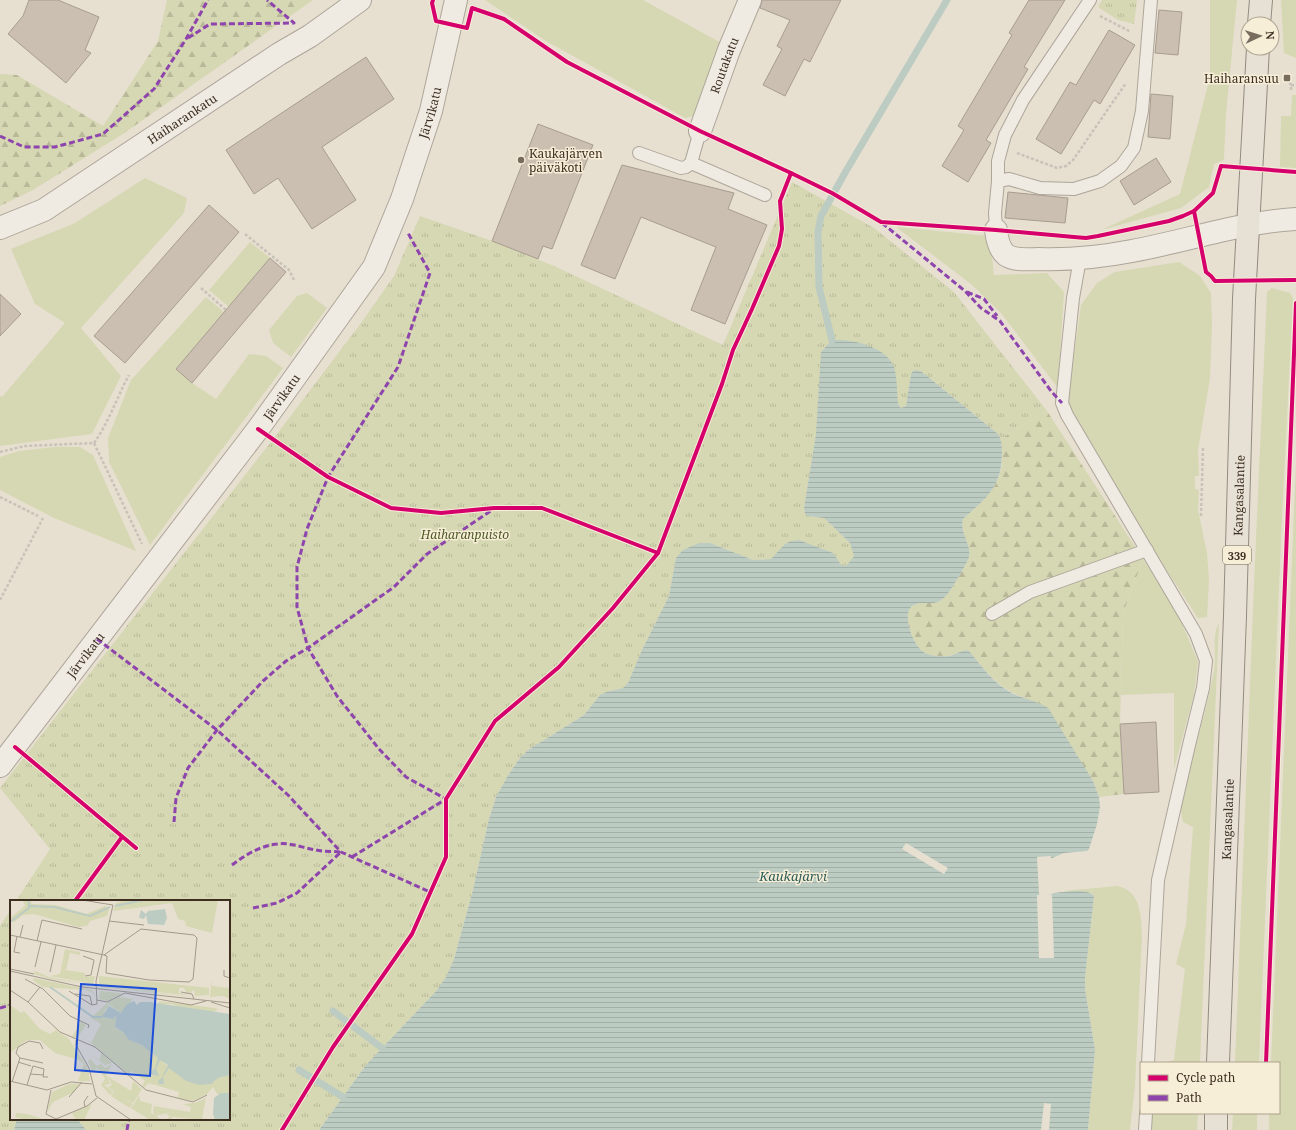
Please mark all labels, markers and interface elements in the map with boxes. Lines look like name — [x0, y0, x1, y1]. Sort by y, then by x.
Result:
north arrow — [1240, 16, 1280, 56]
text: N — [1263, 30, 1278, 40]
street label: Routakatu — [706, 34, 742, 96]
place label: Haiharansuu — [1204, 70, 1279, 87]
marker: Haiharansuu — [1282, 73, 1292, 83]
street label: Järvikatu — [414, 85, 445, 142]
street label: Haiharankatu — [144, 89, 220, 148]
place label: Kaukajärven päiväkoti — [529, 145, 603, 176]
marker: Kaukajärven päiväkoti — [516, 155, 526, 165]
street label: Järvikatu — [258, 370, 304, 424]
street label: Kangasalantie — [1229, 455, 1248, 536]
park label: Haiharanpuisto — [420, 526, 509, 543]
road number: 339 — [1223, 546, 1251, 564]
street label: Järvikatu — [62, 628, 108, 682]
street label: Kangasalantie — [1217, 778, 1237, 860]
water label: Kaukajärvi — [758, 867, 827, 885]
inset map — [10, 900, 230, 1120]
legend — [1140, 1062, 1280, 1114]
text: Cycle path — [1176, 1069, 1236, 1086]
text: Path — [1176, 1089, 1202, 1106]

